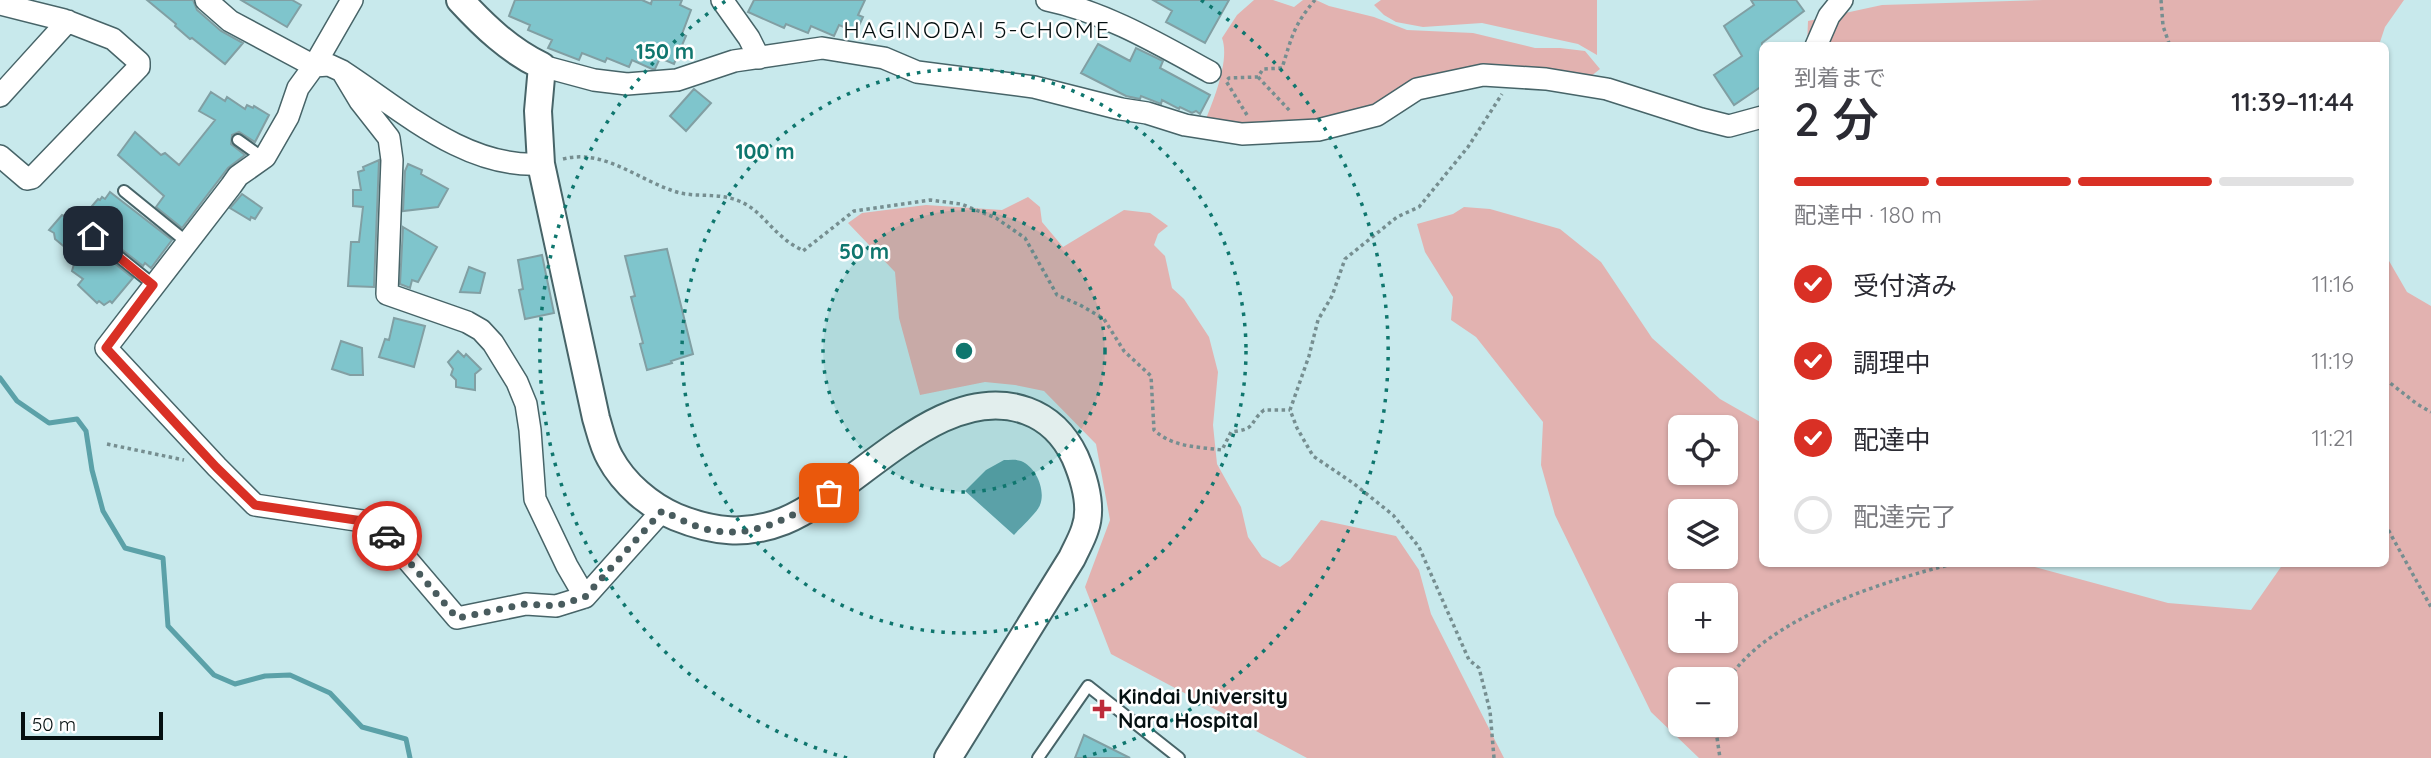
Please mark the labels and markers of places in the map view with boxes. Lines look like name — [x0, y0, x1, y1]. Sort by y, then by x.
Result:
pin — [63, 206, 123, 266]
centre of rings — [952, 339, 976, 363]
pin — [799, 463, 859, 523]
place label: Kindai University Nara Hospital — [1118, 683, 1288, 733]
marker: Kindai University Nara Hospital — [1092, 699, 1112, 719]

